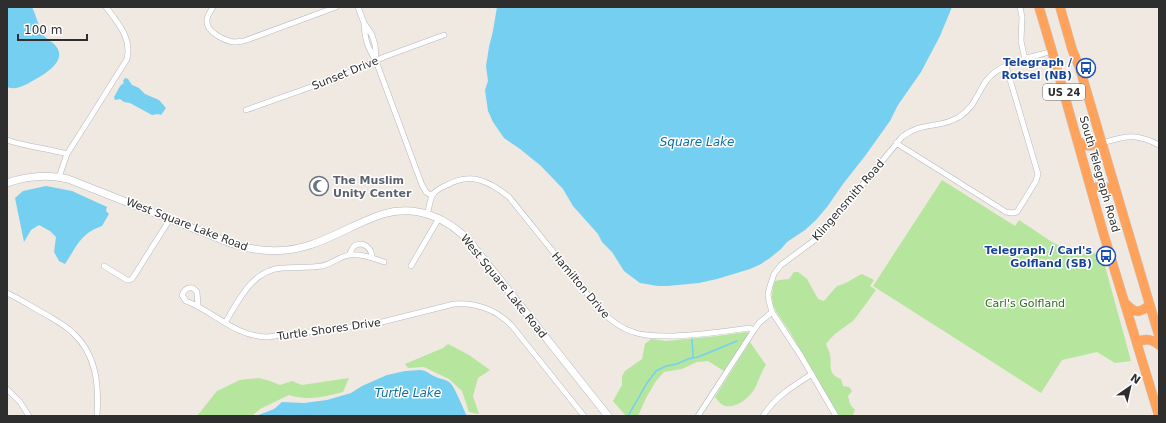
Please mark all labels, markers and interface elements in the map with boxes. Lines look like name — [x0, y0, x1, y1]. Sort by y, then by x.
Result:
scale bar — [18, 16, 87, 42]
text: 100 m — [24, 23, 62, 37]
street label: Sunset Drive — [310, 54, 381, 93]
place label: Telegraph / Rotsel (NB) — [1001, 56, 1073, 82]
bus stop icon: Telegraph / Rotsel (NB) — [1075, 57, 1097, 79]
road number: US 24 — [1043, 84, 1085, 100]
street label: South Telegraph Road — [1077, 115, 1122, 234]
water label: Square Lake — [660, 135, 734, 149]
street label: Klingensmith Road — [810, 157, 887, 243]
place label: The Muslim Unity Center — [333, 174, 412, 200]
mosque icon: The Muslim Unity Center — [308, 175, 330, 197]
street label: West Square Lake Road — [124, 195, 250, 254]
street label: West Square Lake Road — [458, 232, 549, 341]
place label: Telegraph / Carl's Golfland (SB) — [985, 244, 1092, 270]
bus stop icon: Telegraph / Carl's Golfland (SB) — [1095, 245, 1117, 267]
street label: Hamilton Drive — [549, 249, 612, 321]
park label: Carl's Golfland — [985, 297, 1065, 310]
street label: Turtle Shores Drive — [275, 316, 382, 343]
north arrow — [1110, 367, 1150, 407]
text: N — [1128, 371, 1143, 387]
water label: Turtle Lake — [375, 386, 441, 400]

